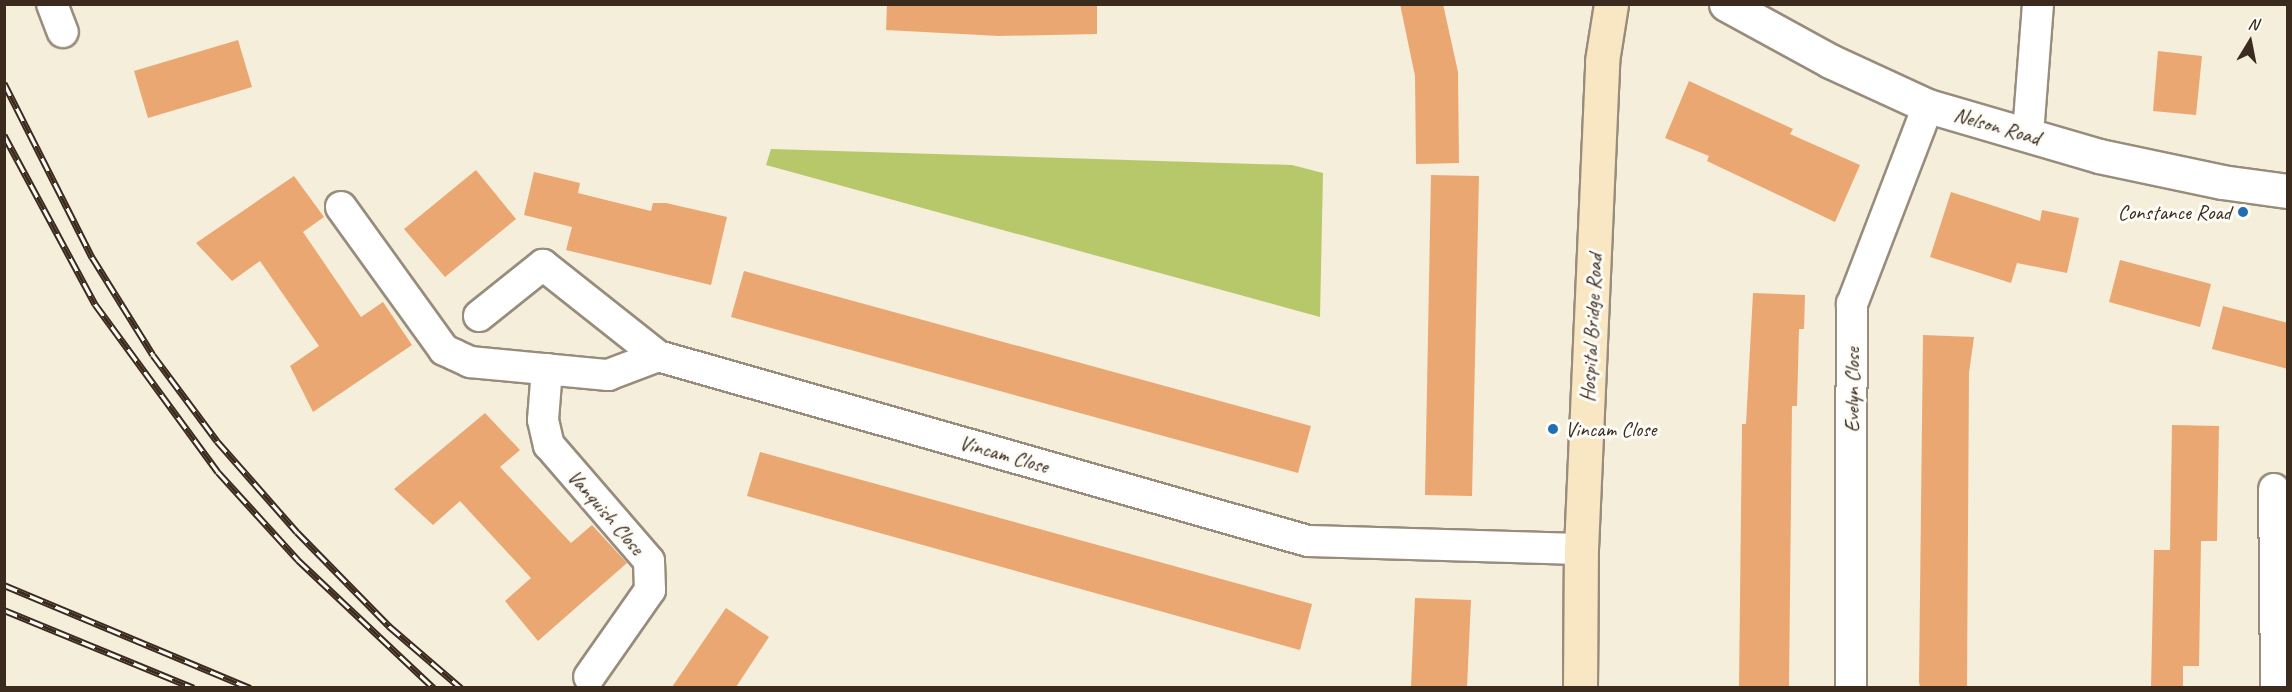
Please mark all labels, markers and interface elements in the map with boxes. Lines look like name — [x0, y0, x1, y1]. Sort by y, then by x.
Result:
north arrow — [2220, 12, 2280, 72]
text: N — [2247, 14, 2260, 35]
street label: Nelson Road — [1951, 102, 2043, 150]
place label: Constance Road — [2118, 199, 2231, 225]
marker: Constance Road — [2236, 205, 2250, 219]
street label: Hospital Bridge Road — [1575, 254, 1607, 402]
street label: Evelyn Close — [1839, 348, 1865, 432]
place label: Vincam Close — [1565, 416, 1656, 442]
marker: Vincam Close — [1546, 422, 1560, 436]
street label: Vincam Close — [957, 429, 1051, 479]
street label: Vanquish Close — [562, 464, 650, 560]

